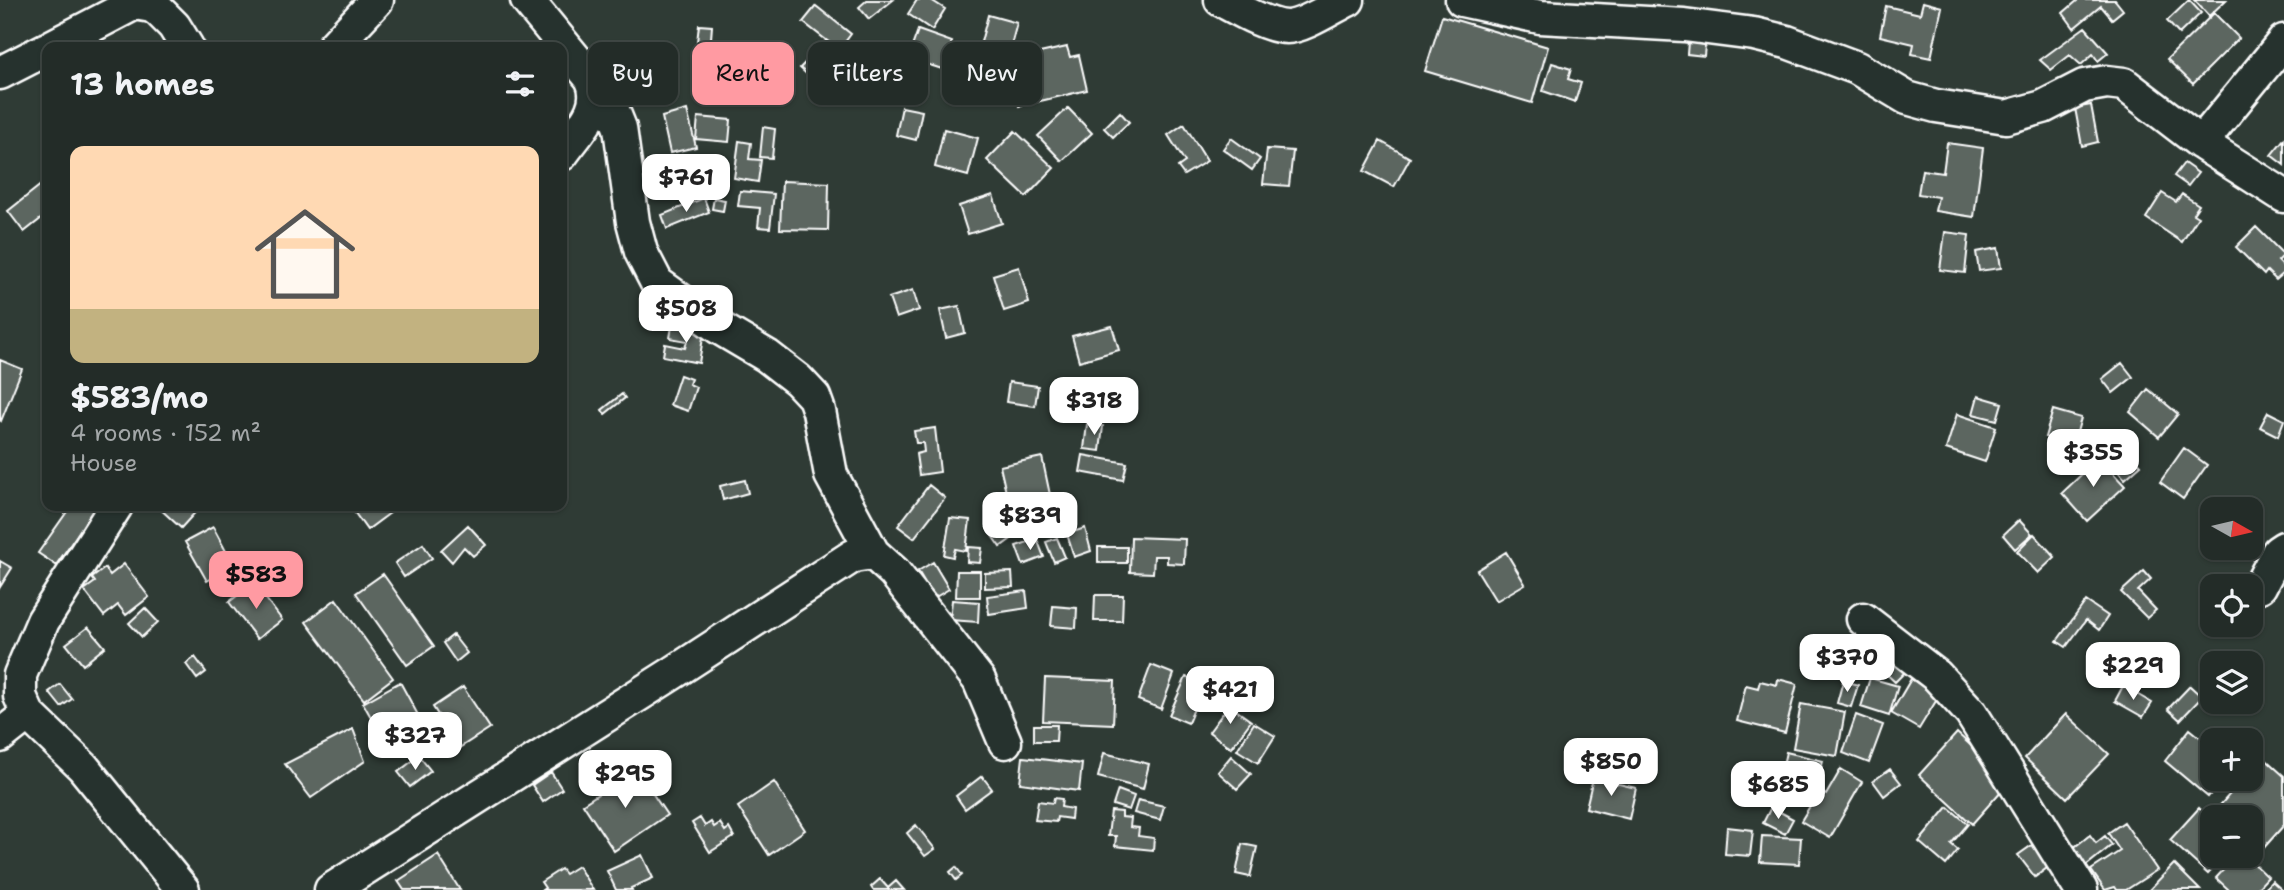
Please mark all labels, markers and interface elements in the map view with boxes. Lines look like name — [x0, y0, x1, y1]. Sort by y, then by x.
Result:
chip: Buy — [588, 42, 678, 105]
chip: Rent — [692, 42, 794, 105]
chip: Filters — [808, 42, 928, 105]
chip: New — [942, 42, 1042, 105]
text: 13 homes — [70, 64, 215, 105]
icon: filters — [501, 65, 539, 103]
pin: $761 — [645, 154, 727, 214]
text: $761 — [658, 162, 714, 192]
icon: home — [242, 191, 368, 317]
pin: $508 — [645, 286, 727, 345]
text: $508 — [655, 293, 717, 323]
text: $583/mo — [70, 377, 209, 418]
pin: $318 — [1053, 378, 1135, 437]
text: $318 — [1065, 385, 1123, 415]
text: 4 rooms · 152 m² — [70, 418, 261, 448]
pin: $355 — [2052, 430, 2134, 489]
text: $355 — [2063, 437, 2123, 467]
text: House — [70, 448, 138, 478]
pin: $839 — [989, 492, 1071, 552]
north arrow — [2200, 497, 2263, 560]
map controls — [2200, 497, 2263, 868]
text: $839 — [998, 500, 1062, 530]
pin: $583 — [215, 552, 297, 611]
text: $583 — [225, 559, 287, 589]
button: locate — [2200, 574, 2263, 637]
pin: $370 — [1806, 634, 1888, 694]
text: $370 — [1816, 642, 1878, 672]
pin: $229 — [2092, 642, 2174, 702]
text: $229 — [2102, 650, 2164, 680]
button: layers — [2200, 651, 2263, 714]
pin: $421 — [1189, 666, 1271, 726]
text: $421 — [1202, 674, 1258, 704]
pin: $327 — [374, 712, 456, 772]
text: $327 — [384, 720, 446, 750]
button: + — [2200, 728, 2263, 791]
pin: $850 — [1570, 738, 1652, 798]
text: $850 — [1580, 746, 1642, 776]
pin: $295 — [584, 750, 666, 810]
text: $295 — [595, 758, 655, 788]
pin: $685 — [1737, 762, 1819, 821]
text: $685 — [1747, 769, 1809, 799]
button: − — [2200, 805, 2263, 868]

